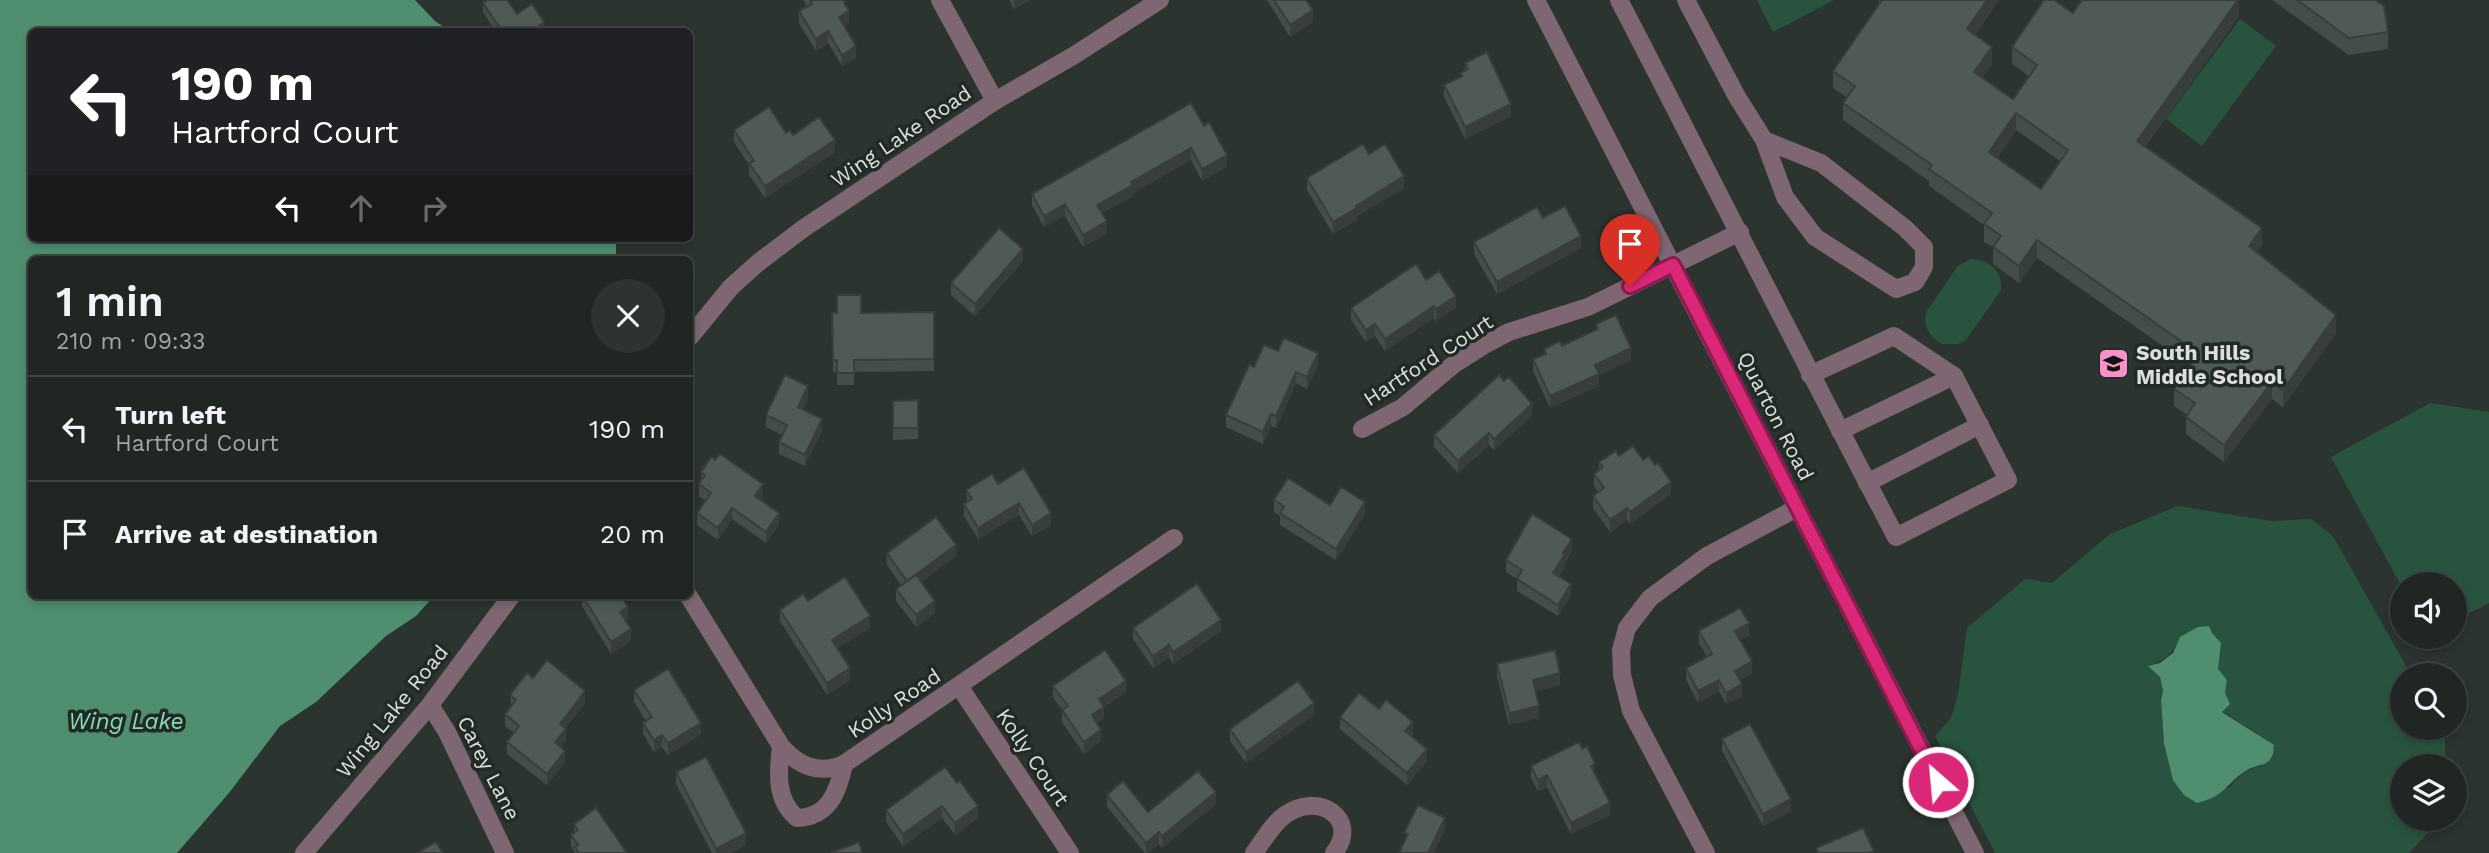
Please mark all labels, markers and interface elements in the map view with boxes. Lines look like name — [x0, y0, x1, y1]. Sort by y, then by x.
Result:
text: 190 m — [171, 54, 314, 112]
icon: left — [56, 56, 147, 147]
street label: Wing Lake Road — [826, 80, 976, 192]
text: Hartford Court — [171, 113, 399, 151]
icon: left — [269, 189, 307, 227]
icon: ahead — [342, 189, 380, 227]
icon: right — [415, 189, 453, 227]
pin — [1600, 214, 1660, 286]
icon: arrive — [1611, 225, 1649, 263]
text: 1 min — [56, 277, 164, 326]
button: close — [591, 279, 665, 353]
street label: Hartford Court — [1359, 309, 1498, 411]
text: 210 m · 09:33 — [56, 328, 205, 355]
place label: South Hills Middle School — [2136, 340, 2283, 389]
street label: Quarton Road — [1733, 347, 1819, 485]
school or university icon: South Hills Middle School — [2096, 347, 2130, 381]
text: Turn left — [115, 400, 226, 430]
icon: left — [56, 410, 94, 448]
text: 190 m — [589, 414, 665, 444]
text: Hartford Court — [115, 430, 279, 457]
icon: arrive — [56, 515, 94, 553]
text: Arrive at destination — [115, 519, 378, 549]
text: 20 m — [600, 519, 665, 549]
map controls — [2390, 572, 2467, 831]
button: sound — [2390, 572, 2467, 649]
street label: Wing Lake Road — [331, 640, 453, 782]
street label: Kolly Road — [843, 663, 945, 743]
button: search — [2390, 663, 2467, 740]
street label: Kolly Court — [991, 704, 1075, 811]
water label: Wing Lake — [68, 708, 184, 735]
street label: Carey Lane — [452, 712, 526, 824]
position arrow — [1901, 745, 1975, 819]
button: layers — [2390, 754, 2467, 831]

